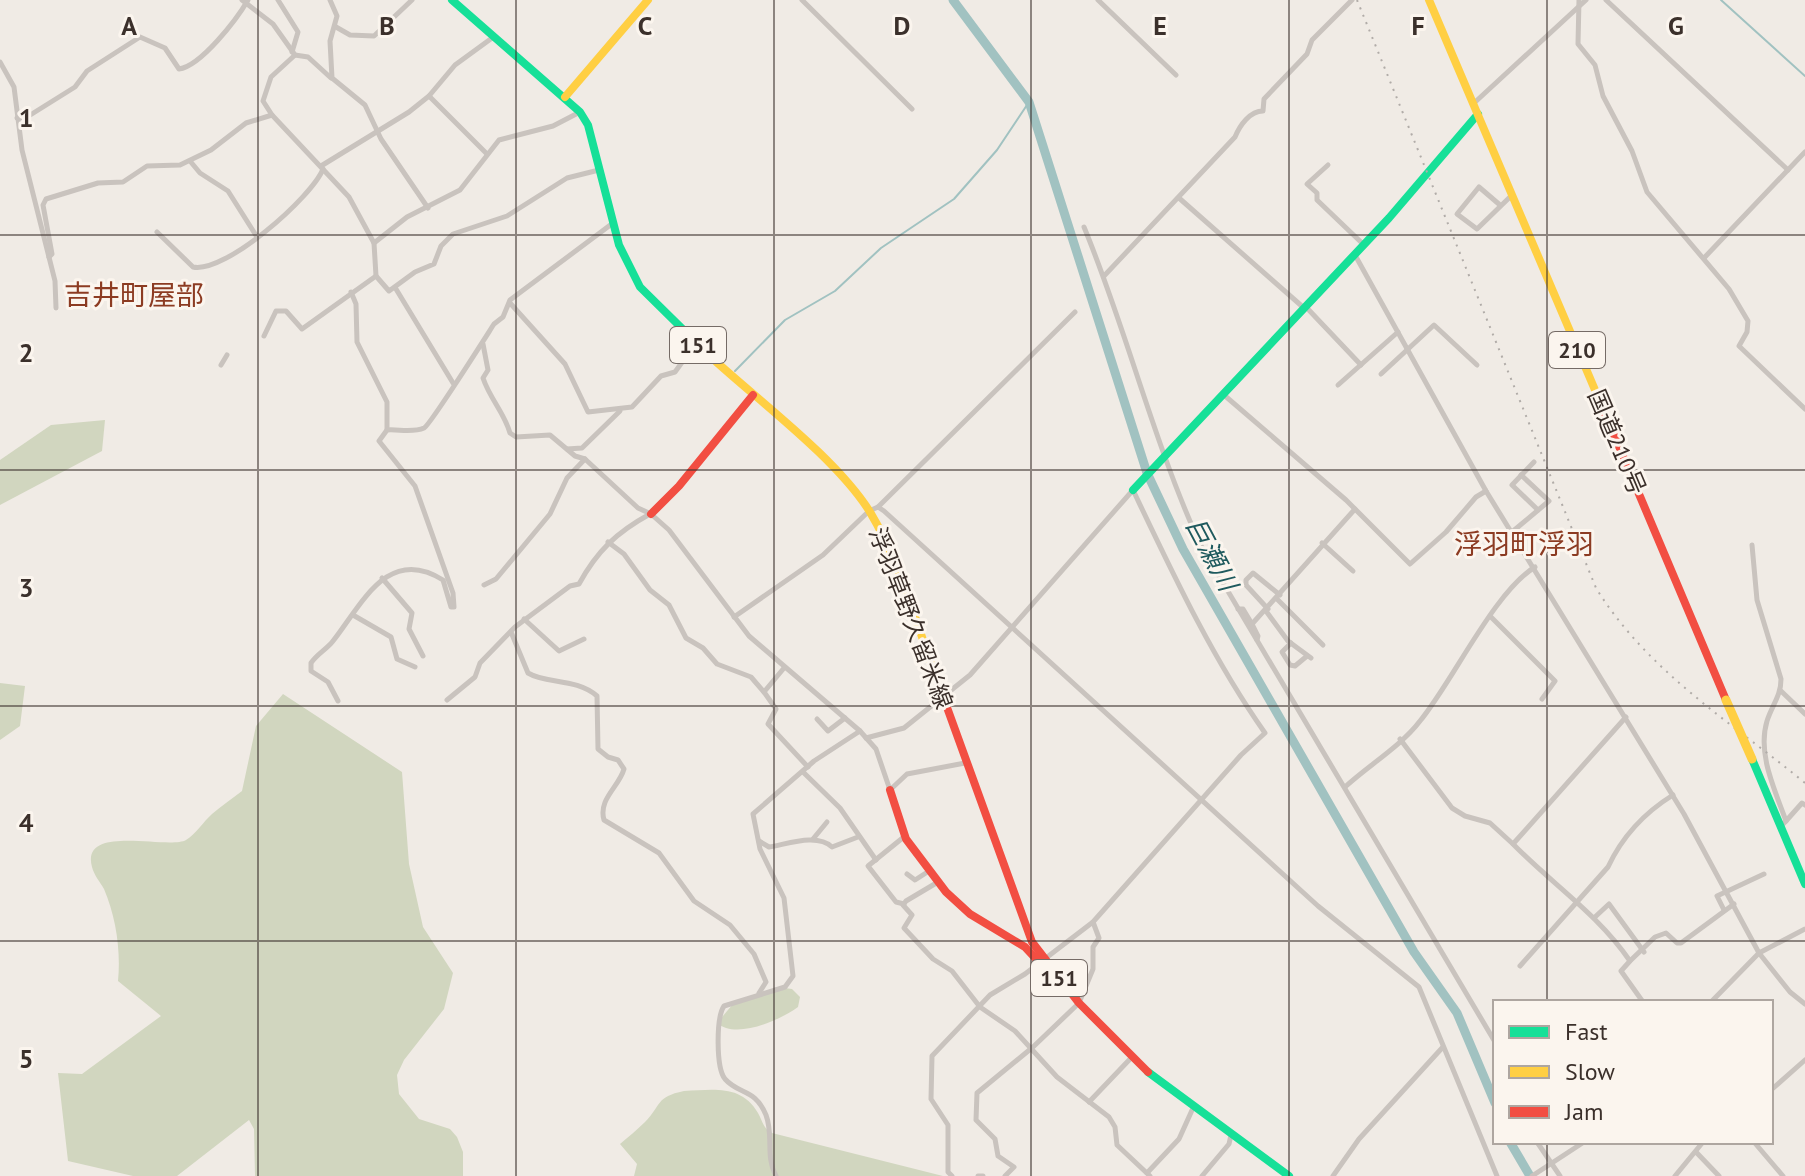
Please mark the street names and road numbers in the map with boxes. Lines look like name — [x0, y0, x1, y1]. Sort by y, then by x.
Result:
road number: 151 — [670, 327, 726, 363]
road number: 210 — [1549, 332, 1605, 368]
street label: 国道210号 — [1581, 385, 1653, 499]
street label: 浮羽草野久留米線 — [862, 523, 960, 713]
road number: 151 — [1031, 960, 1087, 996]

